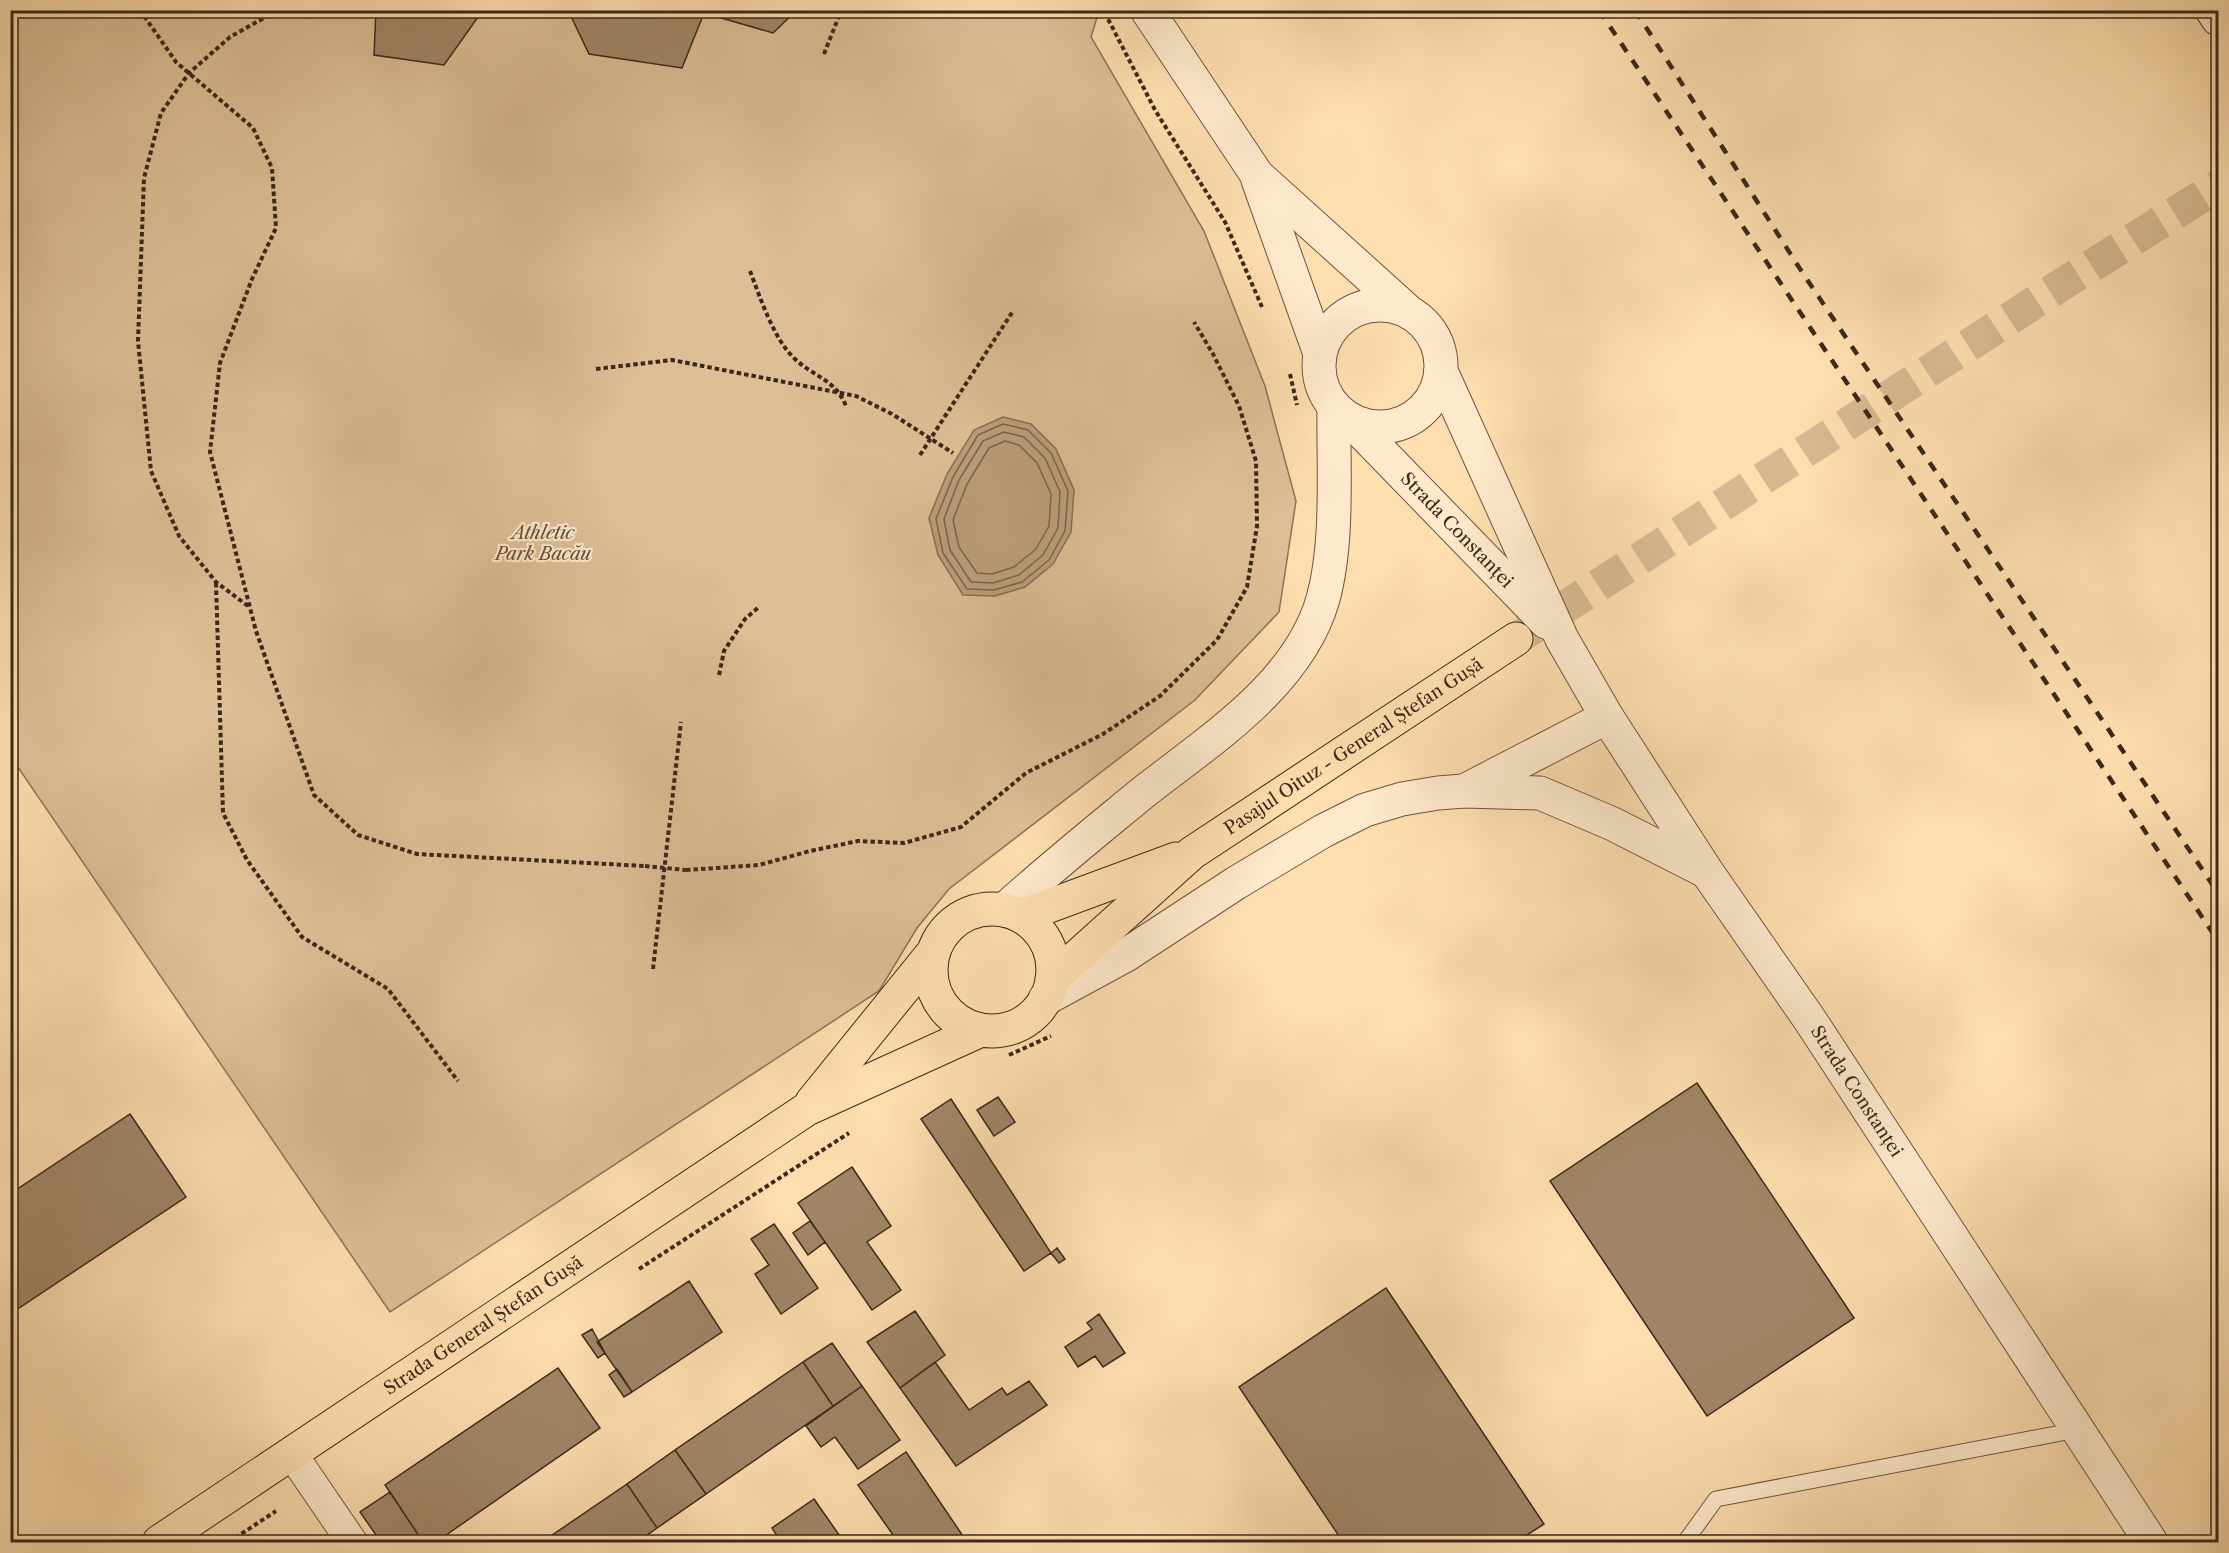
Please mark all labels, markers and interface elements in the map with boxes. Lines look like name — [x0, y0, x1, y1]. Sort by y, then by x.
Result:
street label: Strada Constanței — [1396, 468, 1518, 593]
park label: Athletic Park Bacău — [493, 522, 591, 565]
street label: Pasajul Oituz - General Ștefan Gușă — [1220, 653, 1487, 840]
street label: Strada Constanței — [1806, 1022, 1908, 1161]
street label: Strada General Ștefan Gușă — [380, 1251, 587, 1400]

